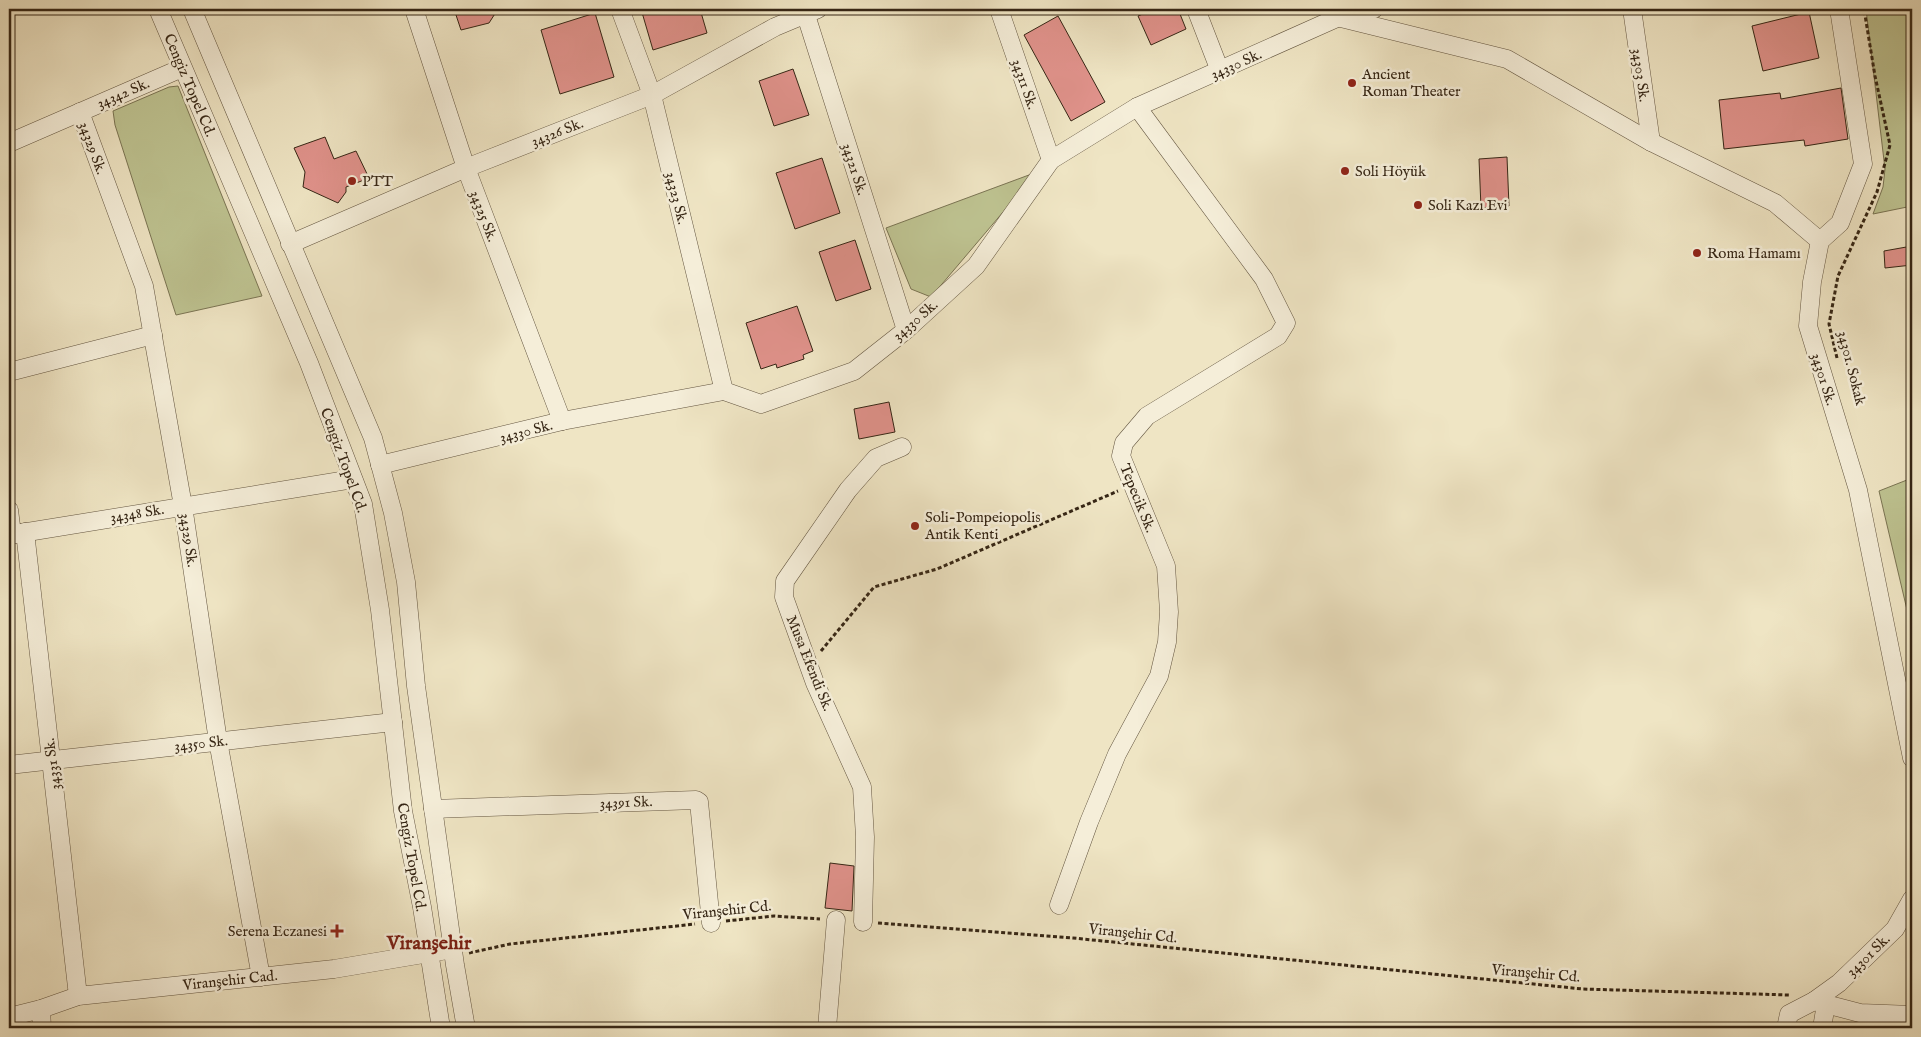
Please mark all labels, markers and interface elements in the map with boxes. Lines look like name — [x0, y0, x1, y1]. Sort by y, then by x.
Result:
street label: Cengiz Topel Cd. — [159, 31, 220, 140]
street label: 34330 Sk. — [1208, 45, 1265, 84]
street label: 34303 Sk. — [1627, 47, 1654, 103]
street label: 34311 Sk. — [1007, 56, 1042, 112]
place label: Ancient Roman Theater — [1361, 65, 1461, 101]
street label: 34342 Sk. — [94, 74, 152, 113]
marker: Ancient Roman Theater — [1346, 77, 1358, 89]
street label: 34326 Sk. — [528, 114, 586, 151]
street label: 34329 Sk. — [74, 119, 111, 177]
street label: 34321 Sk. — [837, 141, 872, 198]
place label: Soli Höyük — [1355, 162, 1427, 181]
marker: Soli Höyük — [1339, 165, 1351, 177]
street label: 34323 Sk. — [661, 170, 692, 226]
place label: PTT — [362, 172, 393, 191]
marker: PTT — [346, 175, 358, 187]
street label: 34325 Sk. — [465, 188, 502, 245]
place label: Soli Kazı Evi — [1428, 196, 1508, 215]
marker: Soli Kazı Evi — [1412, 199, 1424, 211]
place label: Roma Hamamı — [1707, 244, 1801, 263]
marker: Roma Hamamı — [1691, 247, 1703, 259]
street label: 34330 Sk. — [889, 296, 942, 345]
street label: 34301. Sokak — [1833, 329, 1870, 408]
street label: 34301 Sk. — [1807, 351, 1840, 408]
street label: Cengiz Topel Cd. — [316, 405, 371, 515]
street label: 34330 Sk. — [498, 416, 555, 447]
street label: Tepecik Sk. — [1115, 461, 1160, 535]
street label: 34348 Sk. — [109, 500, 165, 527]
place label: Soli-Pompeiopolis Antik Kenti — [924, 508, 1040, 544]
street label: 34329 Sk. — [175, 512, 202, 568]
marker: Soli-Pompeiopolis Antik Kenti — [909, 520, 921, 532]
street label: Musa Efendi Sk. — [782, 612, 837, 714]
street label: 34350 Sk. — [173, 731, 229, 756]
street label: 34331 Sk. — [40, 737, 65, 791]
street label: 34391 Sk. — [599, 792, 653, 813]
street label: Cengiz Topel Cd. — [393, 801, 430, 913]
street label: Viranşehir Cd. — [681, 896, 772, 925]
street label: Viranşehir Cd. — [1087, 919, 1178, 948]
place label: Serena Eczanesi — [228, 922, 327, 941]
marker: Serena Eczanesi — [331, 925, 343, 937]
street label: 34301 Sk. — [1842, 930, 1894, 981]
district label: Viranşehir — [386, 931, 472, 956]
street label: Viranşehir Cd. — [1490, 960, 1581, 987]
street label: Viranşehir Cad. — [181, 966, 278, 995]

